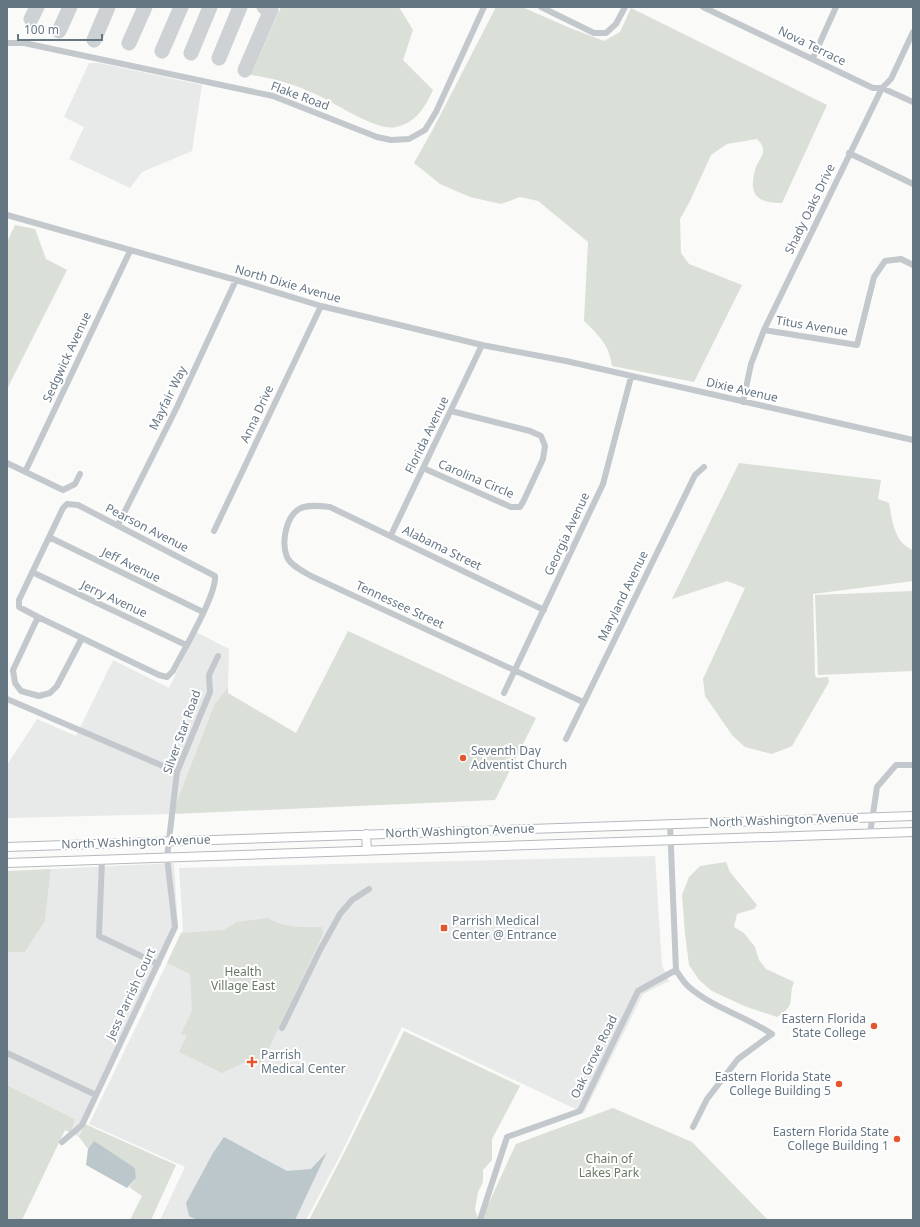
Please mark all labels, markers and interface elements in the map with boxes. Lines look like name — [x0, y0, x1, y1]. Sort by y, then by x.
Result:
scale bar — [18, 16, 102, 42]
text: 100 m — [24, 21, 59, 38]
street label: Nova Terrace — [775, 22, 849, 69]
street label: Flake Road — [269, 77, 332, 114]
street label: Shady Oaks Drive — [780, 161, 839, 257]
street label: North Dixie Avenue — [233, 260, 343, 307]
street label: Sedgwick Avenue — [38, 309, 95, 405]
street label: Titus Avenue — [775, 311, 849, 340]
street label: Mayfair Way — [145, 362, 191, 433]
street label: Dixie Avenue — [704, 373, 780, 406]
street label: Anna Drive — [236, 382, 277, 445]
street label: Florida Avenue — [400, 393, 453, 476]
street label: Carolina Circle — [436, 455, 517, 502]
street label: Georgia Avenue — [540, 489, 593, 578]
street label: Pearson Avenue — [103, 499, 192, 556]
street label: Alabama Street — [400, 521, 485, 574]
street label: Jeff Avenue — [98, 543, 164, 586]
street label: Maryland Avenue — [593, 548, 652, 644]
street label: Jerry Avenue — [77, 575, 150, 621]
street label: Tennessee Street — [353, 577, 448, 633]
street label: Silver Star Road — [158, 687, 205, 776]
place label: Seventh Day Adventist Church — [471, 742, 567, 773]
marker: Seventh Day Adventist Church — [458, 753, 468, 763]
street label: North Washington Avenue — [709, 808, 859, 831]
street label: North Washington Avenue — [385, 819, 535, 842]
street label: North Washington Avenue — [61, 830, 211, 853]
place label: Parrish Medical Center @ Entrance — [452, 912, 557, 943]
marker: Parrish Medical Center @ Entrance — [439, 923, 449, 933]
street label: Jess Parrish Court — [101, 945, 160, 1043]
park label: Health Village East — [211, 963, 276, 994]
place label: Eastern Florida State College — [782, 1010, 866, 1041]
street label: Oak Grove Road — [566, 1012, 621, 1101]
marker: Eastern Florida State College — [869, 1021, 879, 1031]
place label: Parrish Medical Center — [261, 1046, 346, 1077]
marker: Parrish Medical Center — [246, 1056, 258, 1068]
place label: Eastern Florida State College Building 5 — [715, 1068, 831, 1099]
marker: Eastern Florida State College Building 5 — [834, 1079, 844, 1089]
place label: Eastern Florida State College Building 1 — [773, 1123, 889, 1154]
marker: Eastern Florida State College Building 1 — [892, 1134, 902, 1144]
park label: Chain of Lakes Park — [579, 1150, 640, 1181]

